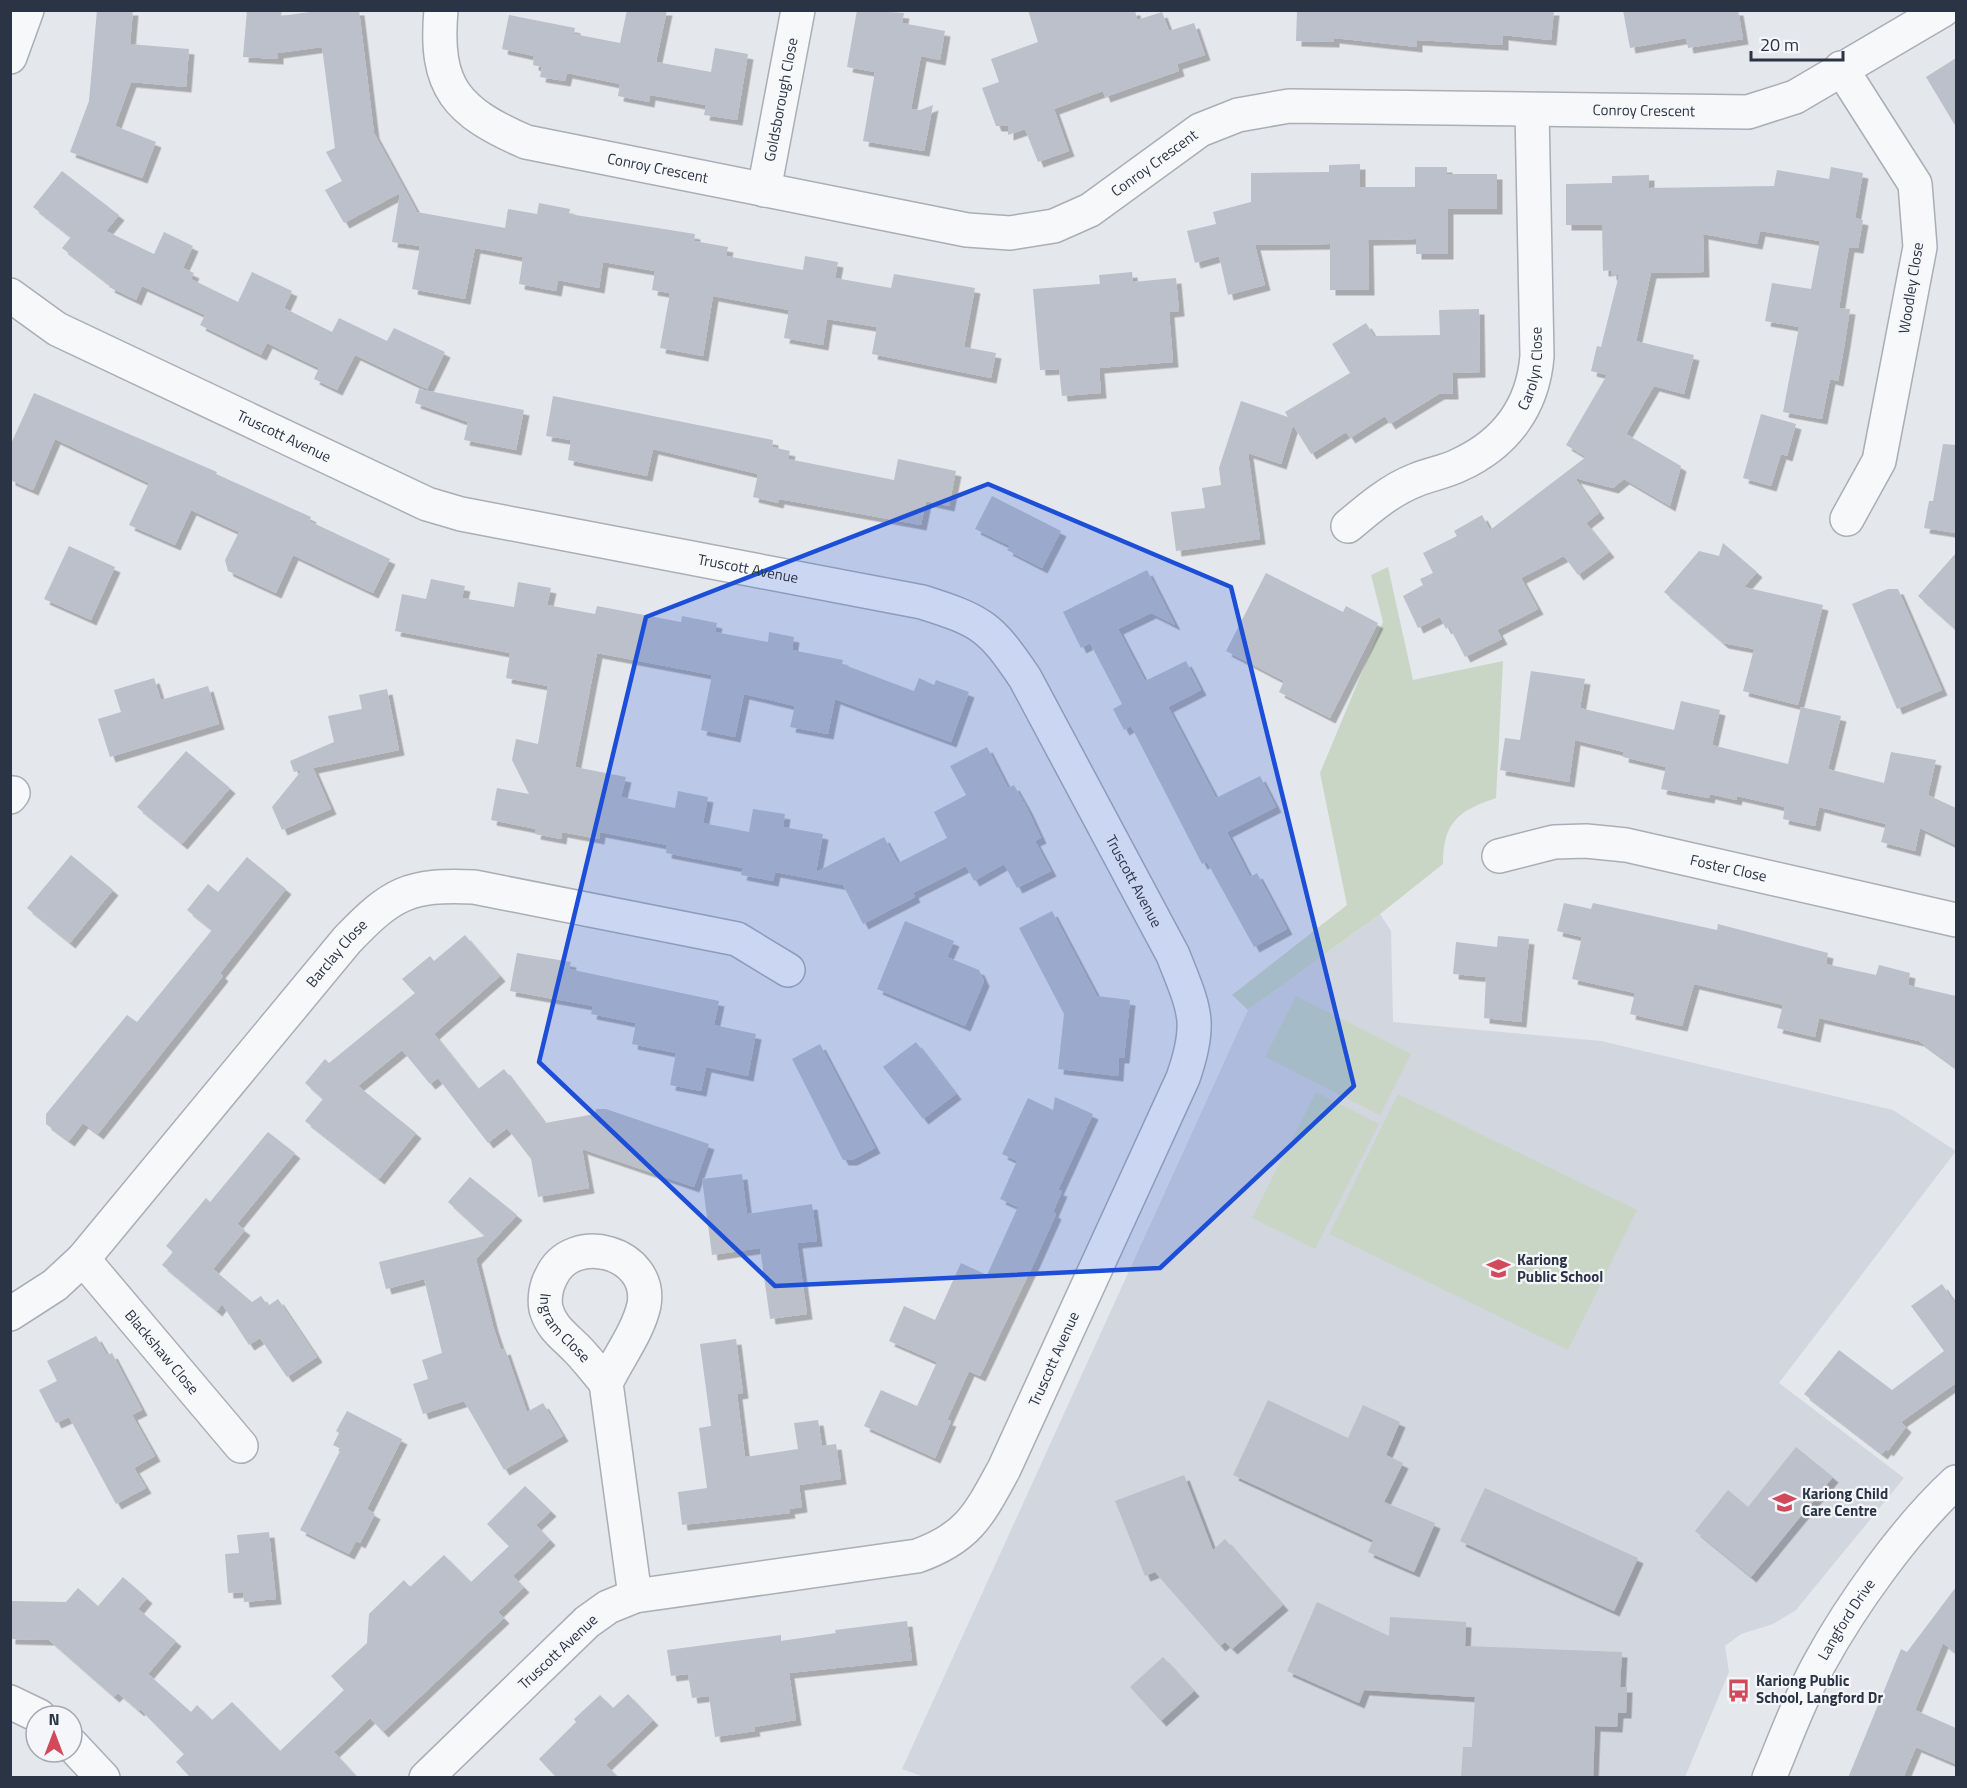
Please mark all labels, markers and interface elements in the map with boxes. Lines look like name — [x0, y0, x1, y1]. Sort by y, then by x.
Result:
scale bar — [1751, 24, 1842, 62]
text: 20 m — [1760, 31, 1799, 58]
street label: Goldsborough Close — [758, 36, 804, 163]
street label: Conroy Crescent — [1593, 98, 1696, 122]
street label: Conroy Crescent — [1106, 123, 1203, 202]
street label: Conroy Crescent — [605, 146, 711, 189]
street label: Woodley Close — [1892, 241, 1929, 335]
street label: Carolyn Close — [1511, 327, 1548, 414]
street label: Truscott Avenue — [233, 404, 335, 468]
street label: Truscott Avenue — [696, 547, 800, 589]
street label: Truscott Avenue — [1100, 831, 1168, 932]
street label: Foster Close — [1688, 848, 1769, 888]
street label: Barclay Close — [300, 914, 372, 992]
place label: Kariong Public School — [1517, 1248, 1603, 1288]
school or university icon: Kariong Public School — [1486, 1256, 1512, 1282]
street label: Ingram Close — [534, 1292, 596, 1367]
street label: Blackshaw Close — [119, 1304, 205, 1400]
street label: Truscott Avenue — [1022, 1308, 1085, 1410]
place label: Kariong Child Care Centre — [1802, 1482, 1888, 1522]
school or university icon: Kariong Child Care Centre — [1771, 1490, 1797, 1516]
street label: Langford Drive — [1811, 1574, 1881, 1664]
street label: Truscott Avenue — [513, 1609, 603, 1695]
place label: Kariong Public School, Langford Dr — [1756, 1669, 1883, 1709]
bus stop icon: Kariong Public School, Langford Dr — [1725, 1677, 1751, 1703]
north arrow — [24, 1704, 84, 1764]
text: N — [48, 1707, 60, 1731]

